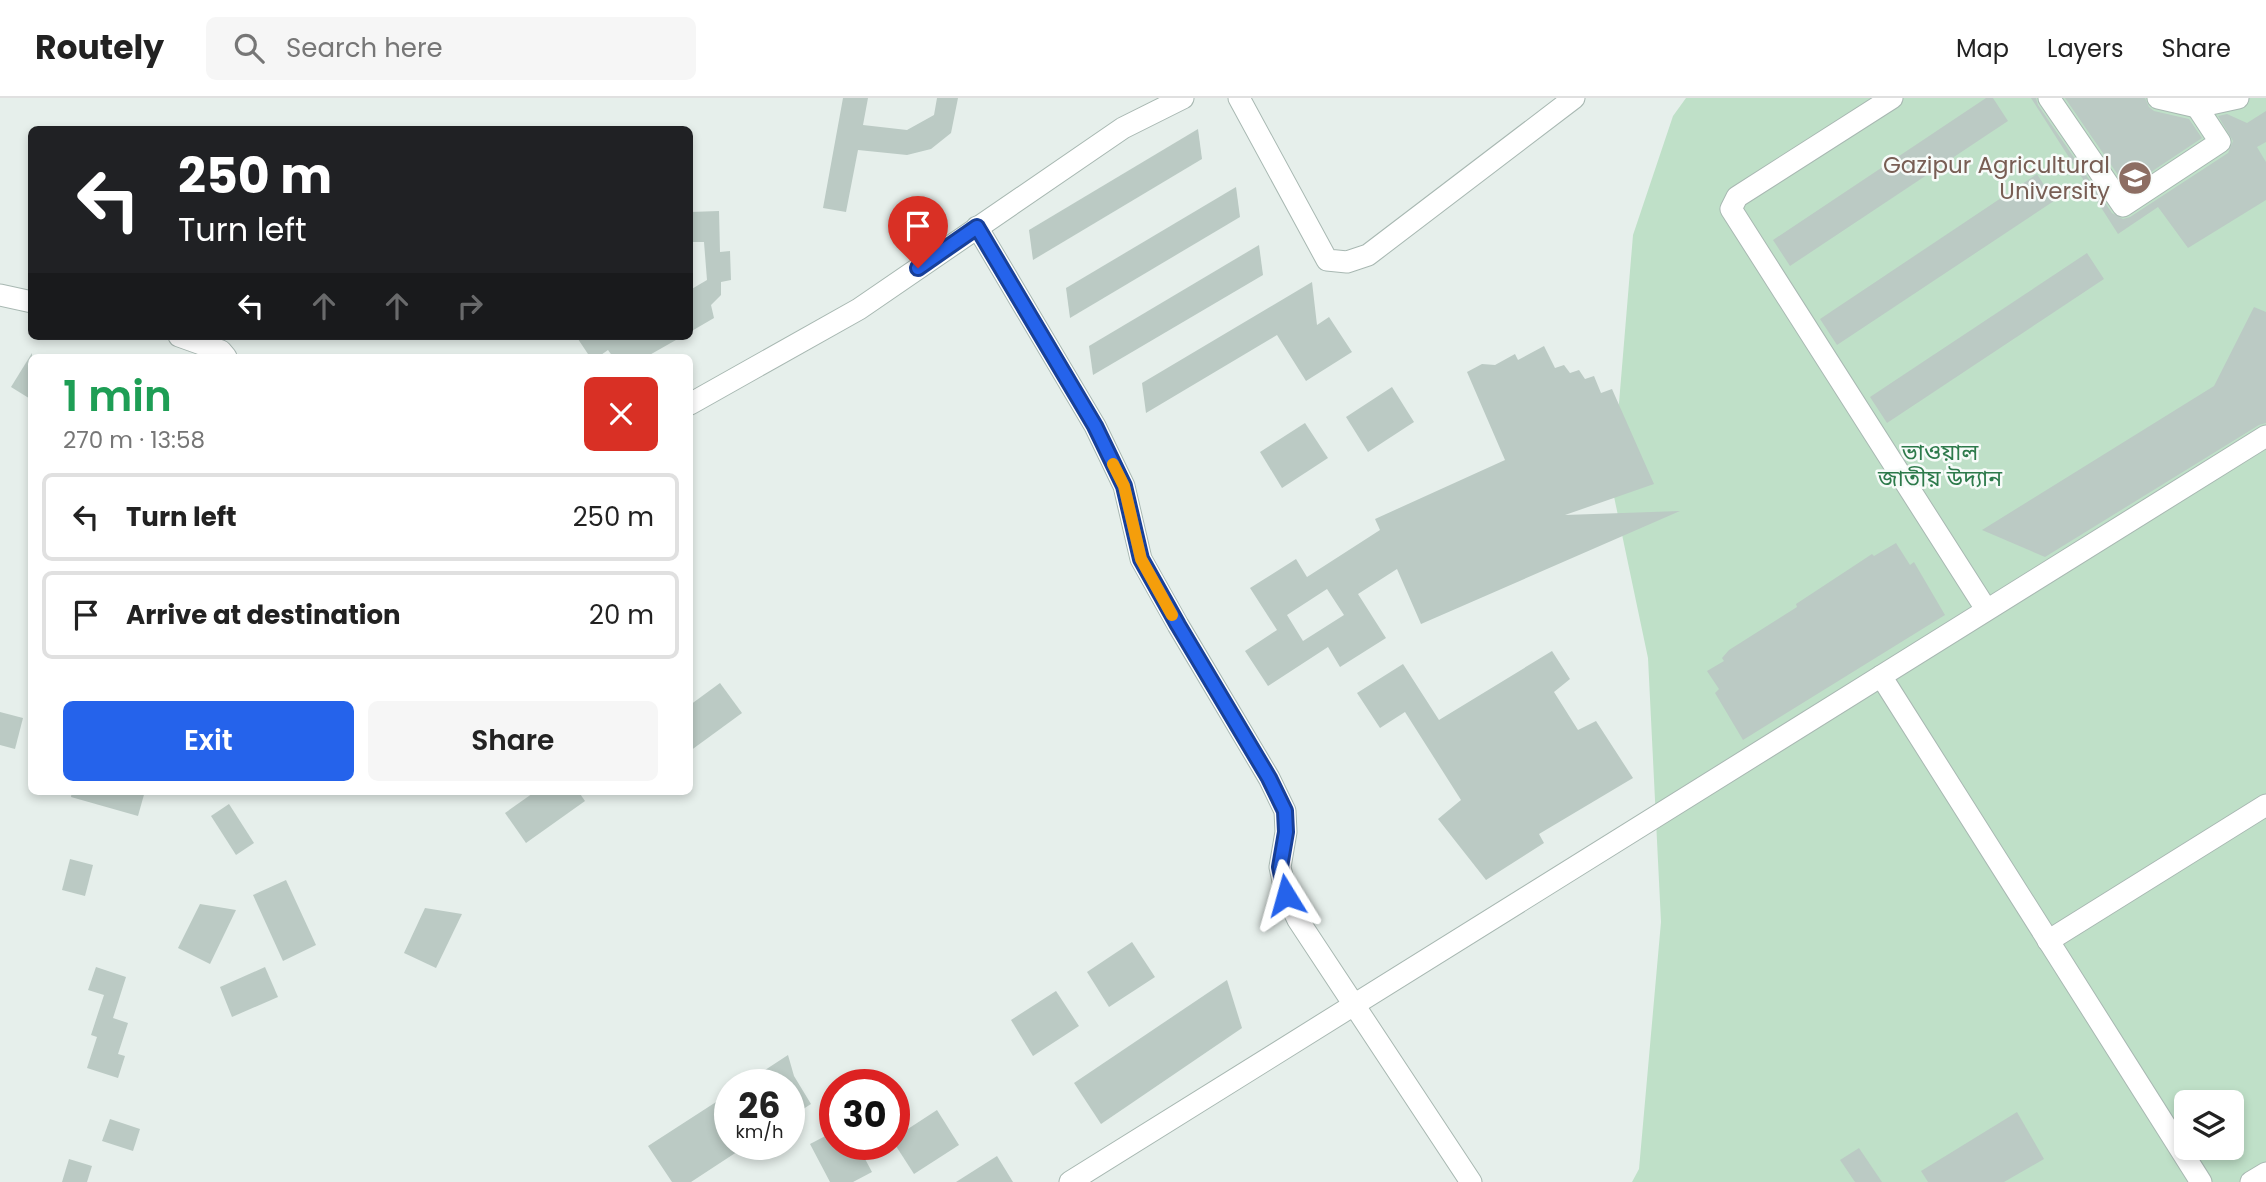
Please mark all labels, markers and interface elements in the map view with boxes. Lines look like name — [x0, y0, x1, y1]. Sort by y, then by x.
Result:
search box — [206, 17, 696, 80]
text: Routely — [35, 24, 164, 71]
icon: search — [230, 29, 268, 67]
text: Search here — [286, 30, 443, 66]
text: Map — [1956, 32, 2009, 65]
text: Layers — [2047, 32, 2123, 65]
text: Share — [2161, 32, 2231, 65]
text: 250 m — [178, 142, 332, 210]
place label: Gazipur Agricultural University — [1883, 149, 2110, 207]
icon: left — [63, 154, 154, 245]
school or university icon: Gazipur Agricultural University — [2116, 159, 2154, 197]
pin — [888, 196, 948, 268]
text: Turn left — [178, 207, 307, 252]
icon: arrive — [899, 207, 937, 245]
icon: left — [232, 287, 270, 325]
icon: ahead — [305, 287, 343, 325]
icon: ahead — [378, 287, 416, 325]
icon: right — [451, 287, 489, 325]
text: 1 min — [63, 367, 172, 426]
button: close — [584, 377, 658, 451]
text: 270 m · 13:58 — [63, 424, 205, 456]
park label: ভাওয়াল জাতীয় উদ্যান — [1877, 436, 2003, 494]
icon: left — [67, 498, 105, 536]
text: Turn left — [126, 499, 237, 535]
text: 250 m — [573, 499, 654, 535]
icon: arrive — [67, 596, 105, 634]
text: Arrive at destination — [126, 597, 401, 633]
text: 20 m — [589, 597, 654, 633]
button: Exit — [63, 701, 354, 781]
button: Share — [368, 701, 658, 781]
position arrow — [1249, 858, 1323, 932]
speed limit sign: 30 — [819, 1069, 910, 1160]
text: 26 — [738, 1081, 781, 1130]
map controls — [2174, 1090, 2244, 1160]
button: layers — [2174, 1090, 2244, 1160]
text: km/h — [736, 1119, 783, 1144]

